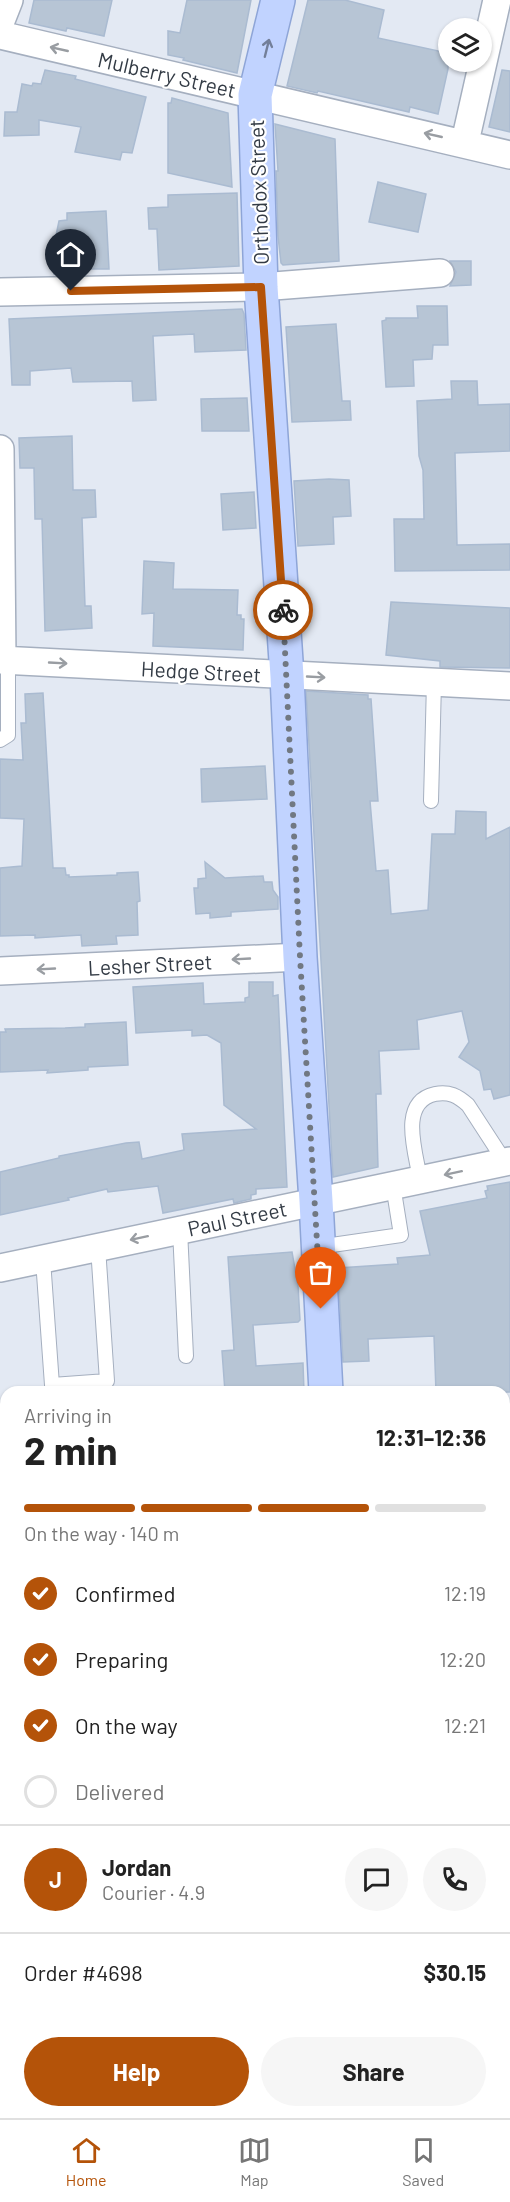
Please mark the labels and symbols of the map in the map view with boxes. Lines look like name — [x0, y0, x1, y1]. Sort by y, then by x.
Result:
one-way arrow — [261, 38, 273, 57]
one-way arrow — [50, 42, 69, 54]
street label: Mulberry Street — [96, 46, 238, 102]
street label: Orthodox Street — [243, 119, 273, 265]
one-way arrow — [424, 129, 443, 140]
pin — [45, 229, 96, 291]
courier — [253, 580, 313, 640]
street label: Hedge Street — [140, 655, 262, 687]
one-way arrow — [48, 658, 68, 669]
one-way arrow — [306, 671, 326, 682]
street label: Lesher Street — [87, 948, 213, 980]
one-way arrow — [232, 954, 252, 965]
one-way arrow — [37, 963, 57, 974]
one-way arrow — [443, 1167, 462, 1179]
street label: Paul Street — [185, 1195, 289, 1241]
one-way arrow — [129, 1233, 148, 1245]
pin — [295, 1247, 346, 1309]

